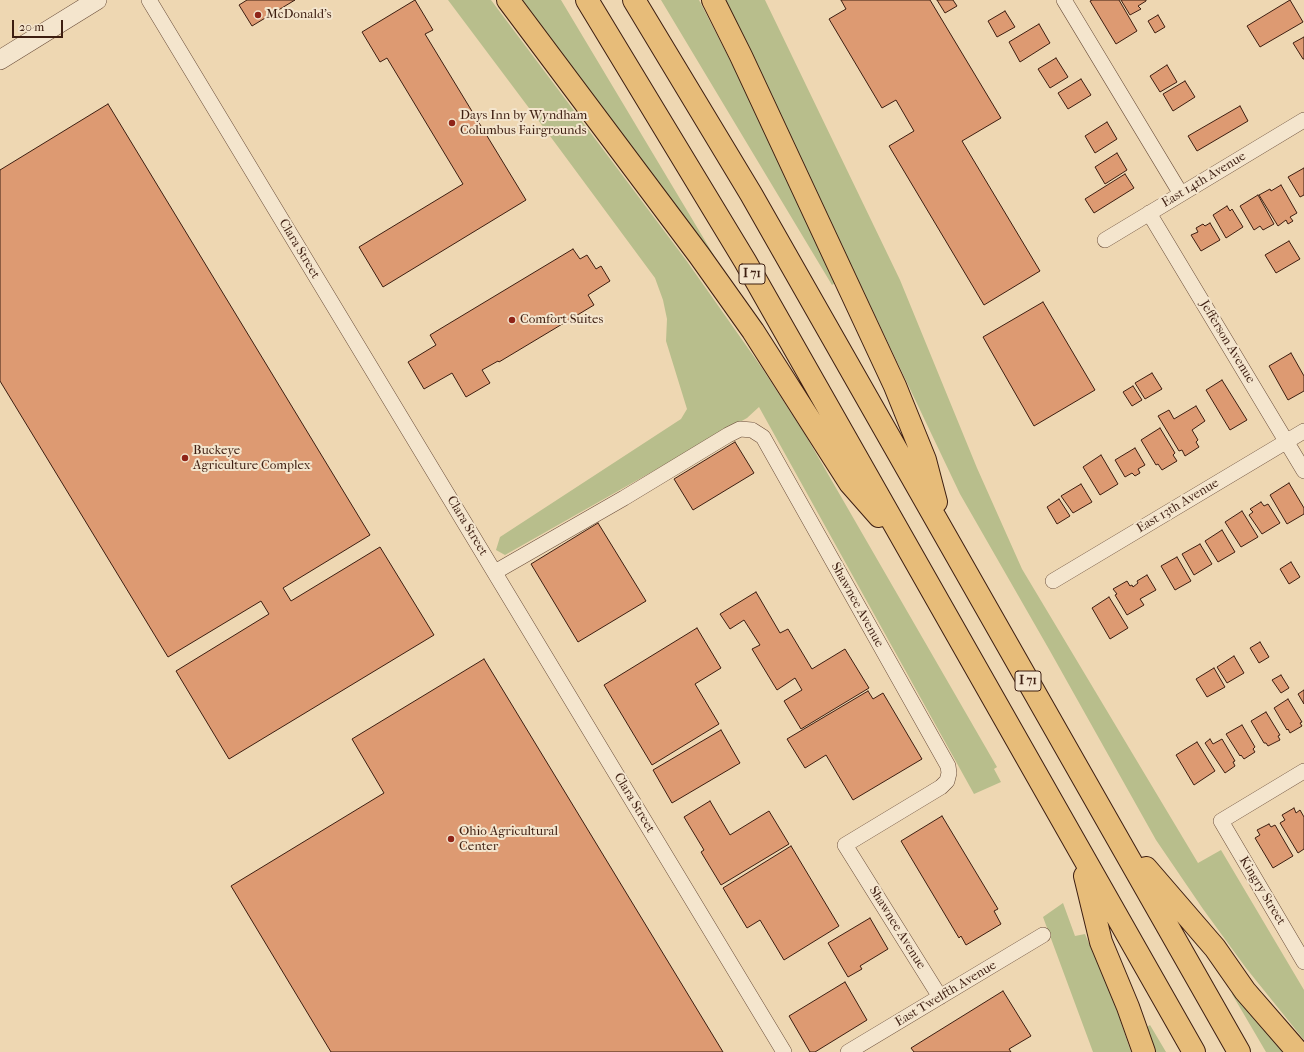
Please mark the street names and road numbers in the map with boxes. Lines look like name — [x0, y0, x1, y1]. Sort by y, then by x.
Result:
street label: East 14th Avenue — [1159, 149, 1249, 211]
street label: Clara Street — [275, 216, 323, 282]
road number: I 71 — [739, 264, 765, 284]
street label: Jefferson Avenue — [1196, 298, 1258, 386]
street label: East 13th Avenue — [1134, 475, 1222, 537]
street label: Clara Street — [443, 493, 491, 559]
street label: Shawnee Avenue — [827, 560, 887, 650]
road number: I 71 — [1015, 671, 1041, 691]
street label: Clara Street — [610, 770, 658, 836]
street label: Kingry Street — [1235, 854, 1289, 928]
street label: Shawnee Avenue — [865, 884, 929, 972]
street label: East Twelfth Avenue — [893, 958, 999, 1030]

